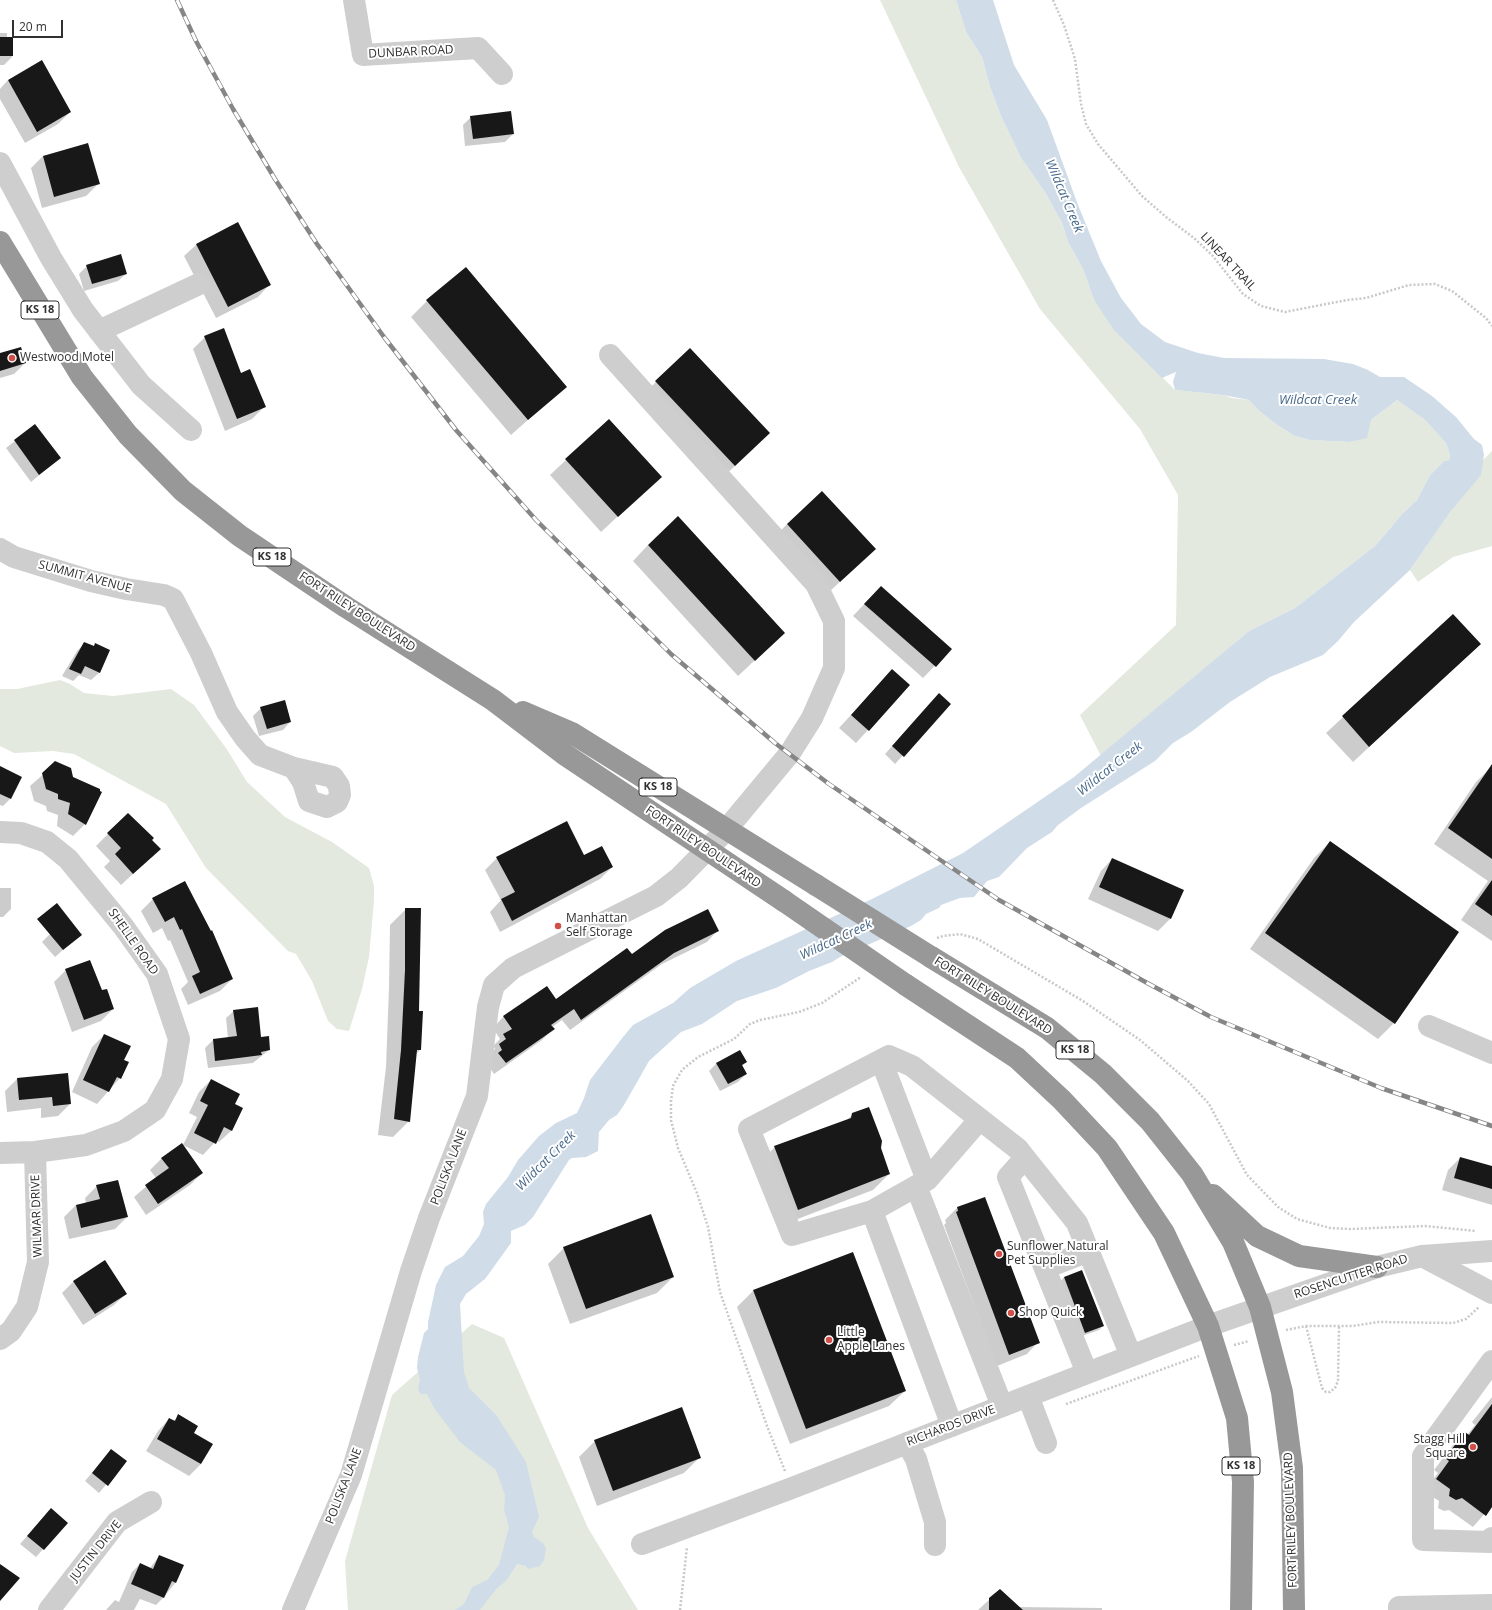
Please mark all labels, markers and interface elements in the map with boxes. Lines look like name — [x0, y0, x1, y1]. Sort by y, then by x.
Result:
scale bar — [14, 12, 65, 38]
text: 20 m — [19, 18, 47, 35]
street label: DUNBAR ROAD — [368, 43, 454, 61]
water label: Wildcat Creek — [1042, 157, 1086, 235]
street label: LINEAR TRAIL — [1197, 230, 1259, 294]
road number: KS 18 — [21, 301, 59, 319]
place label: Westwood Motel — [20, 351, 114, 365]
marker: Westwood Motel — [7, 353, 17, 363]
water label: Wildcat Creek — [1279, 392, 1357, 408]
road number: KS 18 — [253, 548, 291, 566]
street label: SUMMIT AVENUE — [37, 558, 133, 596]
street label: FORT RILEY BOULEVARD — [296, 569, 418, 655]
water label: Wildcat Creek — [1074, 739, 1146, 799]
road number: KS 18 — [639, 778, 677, 796]
street label: FORT RILEY BOULEVARD — [643, 803, 763, 891]
street label: SHELLE ROAD — [105, 906, 161, 978]
place label: Manhattan Self Storage — [566, 912, 632, 940]
water label: Wildcat Creek — [797, 916, 875, 964]
marker: Manhattan Self Storage — [553, 921, 563, 931]
street label: FORT RILEY BOULEVARD — [932, 954, 1054, 1038]
road number: KS 18 — [1056, 1041, 1094, 1059]
street label: POLISKA LANE — [428, 1127, 470, 1207]
water label: Wildcat Creek — [513, 1128, 579, 1194]
street label: WILMAR DRIVE — [28, 1174, 46, 1258]
place label: Sunflower Natural Pet Supplies — [1007, 1240, 1109, 1268]
marker: Sunflower Natural Pet Supplies — [994, 1249, 1004, 1259]
street label: ROSENCUTTER ROAD — [1292, 1252, 1410, 1302]
place label: Shop Quick — [1019, 1306, 1082, 1320]
marker: Shop Quick — [1006, 1308, 1016, 1318]
place label: Little Apple Lanes — [837, 1326, 905, 1354]
marker: Little Apple Lanes — [824, 1335, 834, 1345]
street label: RICHARDS DRIVE — [905, 1402, 997, 1450]
place label: Stagg Hill Square — [1413, 1433, 1465, 1461]
marker: Stagg Hill Square — [1468, 1442, 1478, 1452]
street label: POLISKA LANE — [323, 1446, 365, 1526]
street label: FORT RILEY BOULEVARD — [1281, 1452, 1301, 1588]
road number: KS 18 — [1222, 1457, 1260, 1475]
street label: JUSTIN DRIVE — [67, 1518, 125, 1584]

